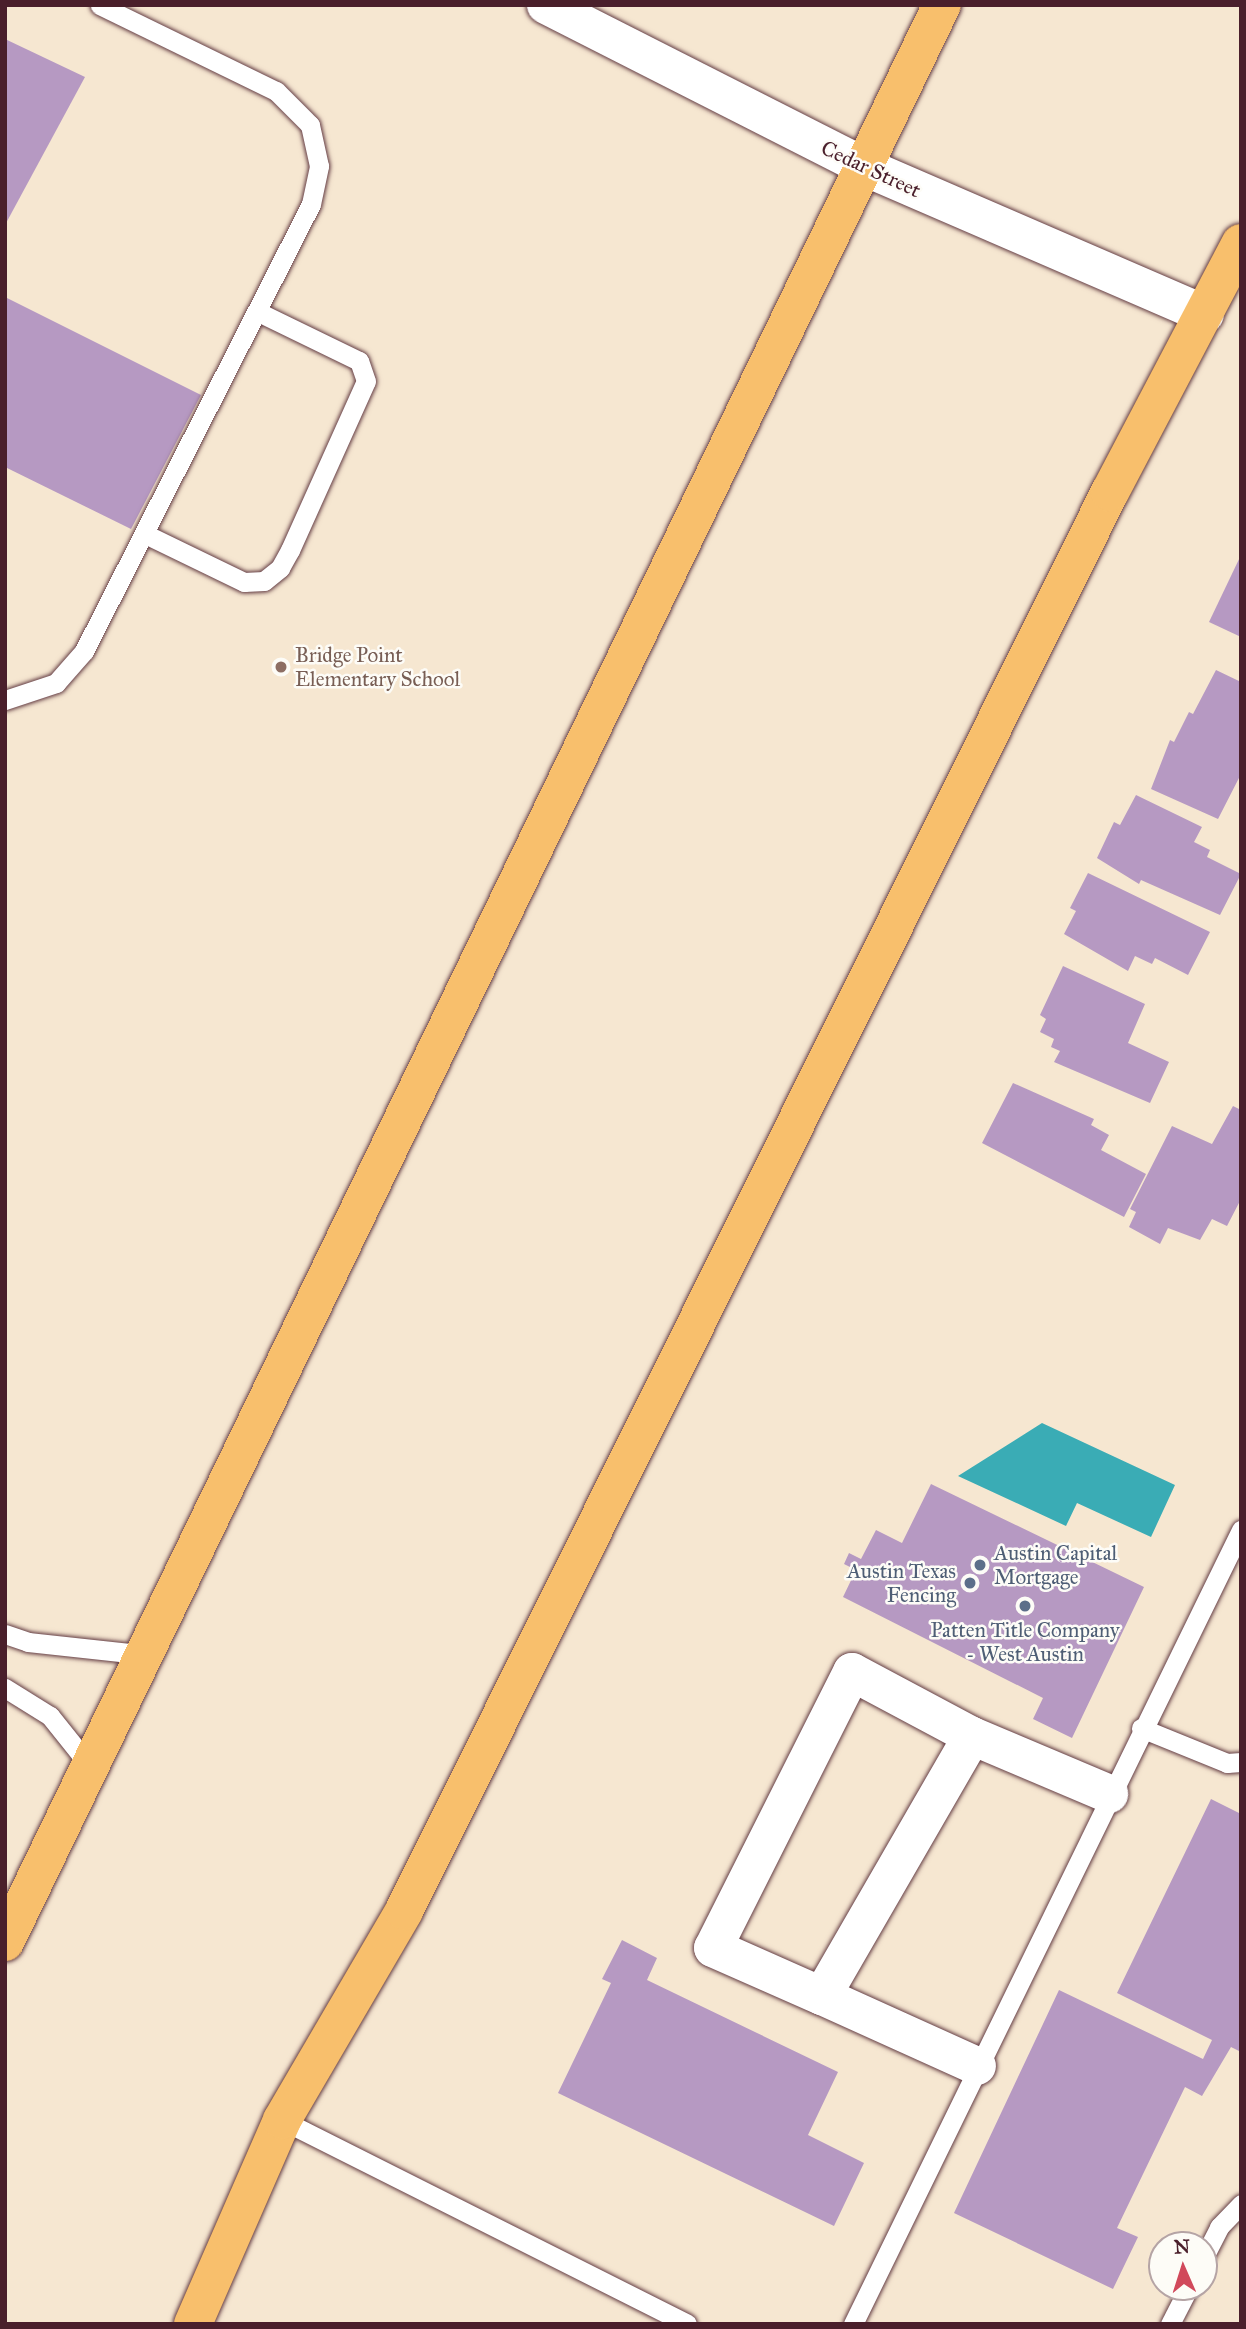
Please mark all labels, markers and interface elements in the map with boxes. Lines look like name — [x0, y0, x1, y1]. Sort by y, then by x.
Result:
street label: Cedar Street — [817, 135, 925, 203]
place label: Bridge Point Elementary School — [295, 642, 460, 692]
marker: Bridge Point Elementary School — [273, 659, 289, 675]
place label: Austin Capital Mortgage — [994, 1540, 1117, 1590]
marker: Austin Capital Mortgage — [972, 1557, 988, 1573]
place label: Austin Texas Fencing — [847, 1558, 956, 1608]
marker: Austin Texas Fencing — [962, 1575, 978, 1591]
marker: Patten Title Company - West Austin — [1017, 1598, 1033, 1614]
place label: Patten Title Company - West Austin — [930, 1617, 1120, 1667]
north arrow — [1148, 2231, 1218, 2301]
text: N — [1173, 2235, 1191, 2258]

